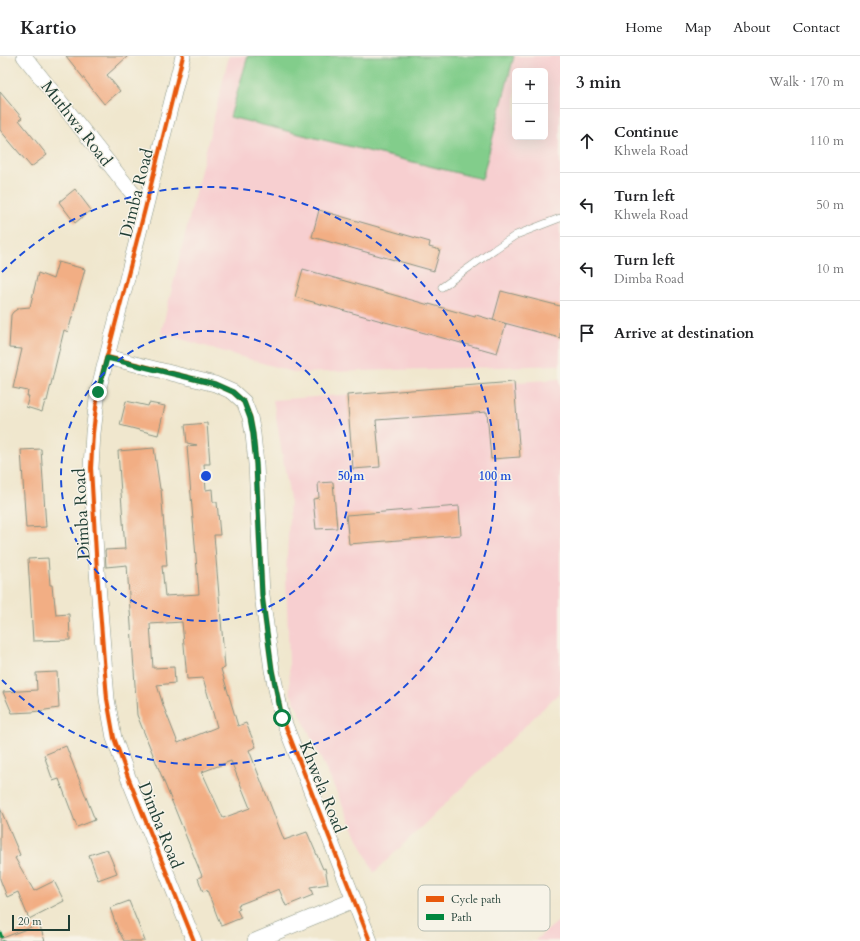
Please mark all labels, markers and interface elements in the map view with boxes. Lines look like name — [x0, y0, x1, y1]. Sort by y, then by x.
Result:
text: Kartio — [20, 15, 76, 41]
text: Home — [625, 18, 663, 37]
text: Map — [685, 18, 711, 37]
text: About — [733, 18, 770, 37]
text: Contact — [792, 18, 840, 37]
map controls — [512, 68, 548, 140]
button: + — [512, 68, 548, 104]
text: 3 min — [576, 71, 621, 94]
text: Walk · 170 m — [769, 73, 844, 91]
street label: Muthwa Road — [36, 76, 117, 171]
button: − — [512, 104, 548, 140]
text: Continue — [614, 122, 679, 142]
icon: ahead — [576, 130, 598, 152]
text: 110 m — [810, 132, 844, 150]
text: Khwela Road — [614, 142, 688, 160]
street label: Dimba Road — [114, 146, 159, 240]
text: Turn left — [614, 186, 675, 206]
icon: left — [576, 194, 598, 216]
text: 50 m — [816, 196, 844, 214]
text: Khwela Road — [614, 206, 688, 224]
text: Turn left — [614, 250, 675, 270]
icon: left — [576, 258, 598, 280]
text: 10 m — [816, 260, 844, 278]
text: Dimba Road — [614, 270, 684, 288]
icon: arrive — [576, 322, 598, 344]
text: Arrive at destination — [614, 323, 754, 343]
route end — [89, 383, 107, 401]
street label: Dimba Road — [68, 468, 95, 560]
text: 50 m — [338, 468, 365, 484]
text: 100 m — [479, 468, 512, 484]
centre of rings — [199, 469, 213, 483]
route start — [273, 709, 291, 727]
street label: Khwela Road — [294, 738, 351, 836]
street label: Dimba Road — [133, 779, 188, 872]
legend — [418, 885, 550, 931]
text: Cycle path — [451, 892, 501, 907]
text: Path — [451, 910, 472, 925]
scale bar — [12, 913, 70, 932]
text: 20 m — [18, 914, 42, 929]

